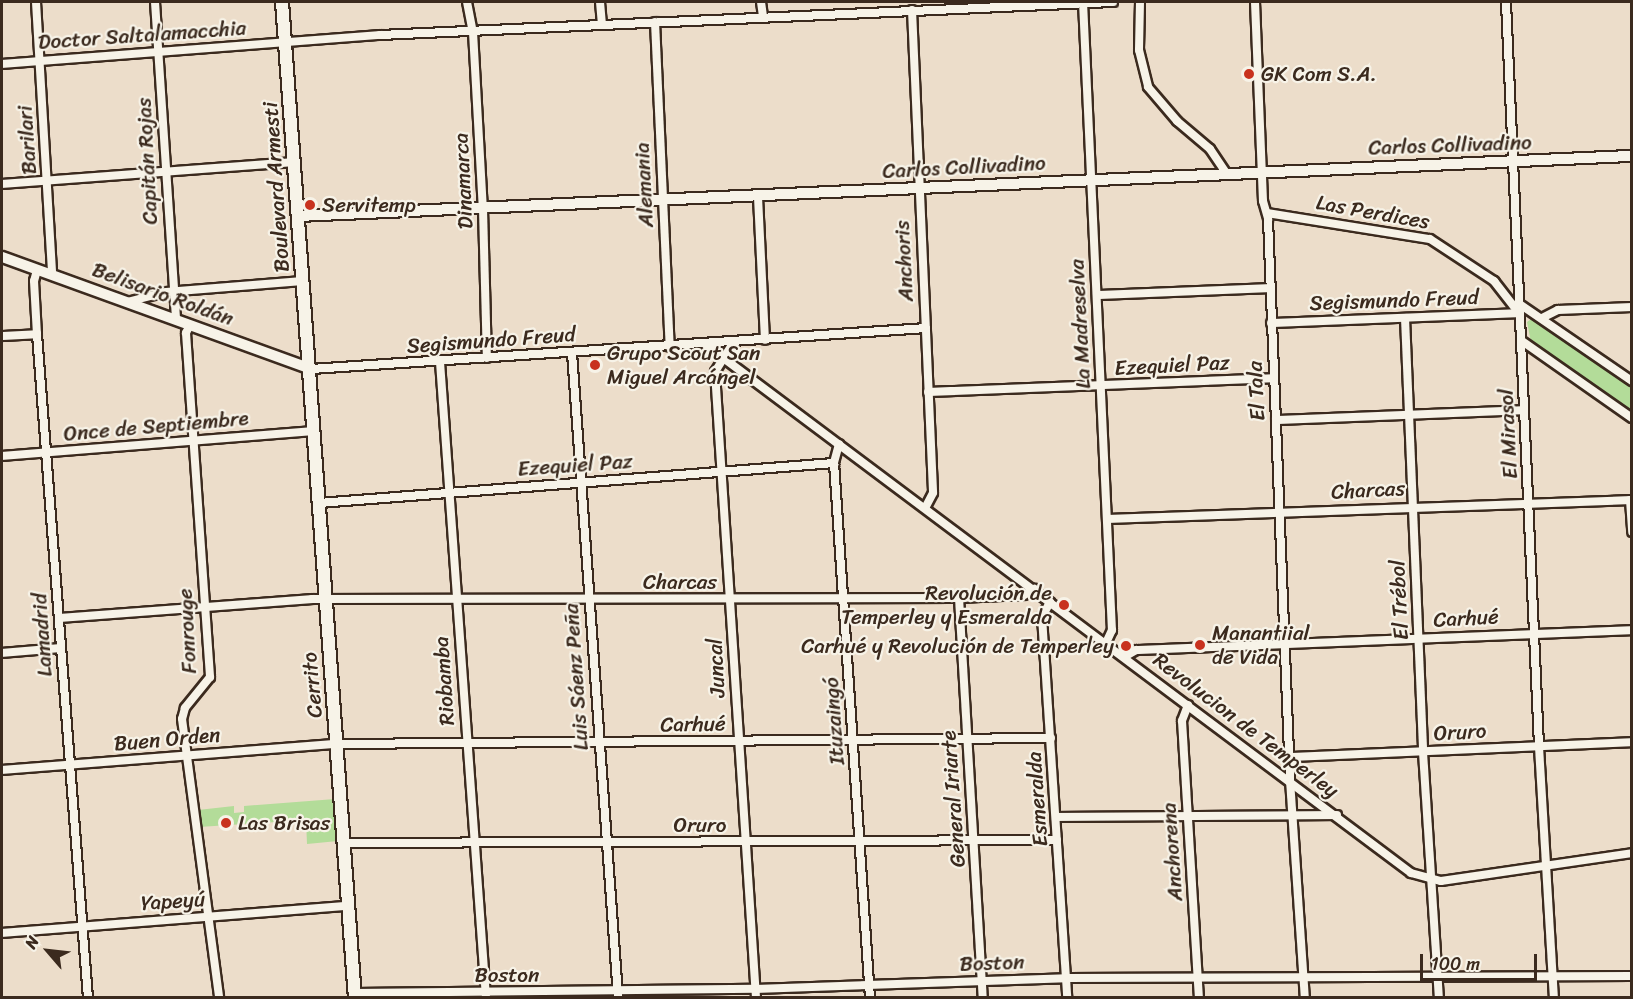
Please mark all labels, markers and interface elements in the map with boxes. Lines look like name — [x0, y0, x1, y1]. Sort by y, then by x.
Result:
street label: Doctor Saltalamacchia — [37, 15, 247, 55]
place label: GK Com S.A. — [1261, 61, 1377, 87]
marker: GK Com S.A. — [1242, 67, 1256, 81]
street label: Capitán Rojas — [131, 97, 163, 225]
street label: Boulevard Armesti — [258, 102, 294, 272]
street label: Barilari — [12, 105, 42, 175]
street label: Carlos Collivadino — [1368, 130, 1532, 160]
street label: Dinamarca — [448, 132, 478, 230]
street label: Alemania — [629, 142, 659, 228]
street label: Carlos Collivadino — [882, 150, 1046, 184]
street label: Las Perdices — [1314, 190, 1432, 234]
place label: Servitemp — [322, 192, 416, 218]
marker: Servitemp — [303, 198, 317, 212]
street label: Anchoris — [889, 220, 919, 302]
street label: Belisario Roldán — [89, 257, 237, 331]
street label: La Madreselva — [1064, 259, 1096, 389]
street label: Segismundo Freud — [1309, 284, 1479, 316]
street label: Segismundo Freud — [406, 322, 576, 358]
place label: Grupo Scout San Miguel Arcángel — [607, 340, 762, 390]
street label: Ezequiel Paz — [1114, 349, 1230, 381]
marker: Grupo Scout San Miguel Arcángel — [588, 358, 602, 372]
street label: El Tala — [1242, 360, 1270, 422]
street label: El Mirasol — [1493, 388, 1523, 480]
street label: Once de Septiembre — [62, 405, 250, 447]
street label: Ezequiel Paz — [517, 448, 633, 482]
street label: Charcas — [1330, 475, 1406, 505]
street label: El Trébol — [1384, 559, 1414, 641]
street label: Charcas — [643, 569, 717, 595]
place label: Revolución de Temperley y Esmeralda — [841, 580, 1052, 630]
street label: Fonrouge — [172, 588, 202, 674]
street label: Lamadrid — [27, 592, 57, 678]
marker: Revolución de Temperley y Esmeralda — [1057, 598, 1071, 612]
street label: Luis Sáenz Peña — [558, 602, 594, 752]
street label: Carhué — [1433, 604, 1499, 632]
place label: Manantiial de Vida — [1212, 620, 1309, 670]
place label: Carhué y Revolución de Temperley — [800, 633, 1114, 659]
street label: Riobamba — [428, 636, 460, 726]
street label: Juncal — [702, 638, 730, 698]
marker: Manantiial de Vida — [1193, 638, 1207, 652]
marker: Carhué y Revolución de Temperley — [1119, 639, 1133, 653]
street label: Revolucion de Temperley — [1148, 647, 1344, 803]
street label: Cerrito — [297, 651, 327, 719]
street label: Ituzaingó — [818, 676, 850, 766]
street label: Carhué — [660, 711, 726, 737]
street label: Oruro — [1433, 718, 1487, 746]
street label: Buen Orden — [112, 722, 222, 756]
street label: General Iriarte — [936, 730, 970, 868]
street label: Esmeralda — [1021, 751, 1053, 847]
street label: Anchorena — [1156, 802, 1188, 902]
place label: Las Brisas — [238, 810, 330, 836]
street label: Oruro — [674, 812, 726, 838]
marker: Las Brisas — [219, 816, 233, 830]
street label: Yapeyú — [140, 886, 206, 916]
north arrow — [18, 921, 78, 981]
text: N — [16, 931, 47, 954]
scale bar — [1423, 942, 1540, 980]
text: 100 m — [1431, 948, 1480, 980]
street label: Boston — [959, 949, 1025, 977]
street label: Boston — [475, 962, 539, 988]

